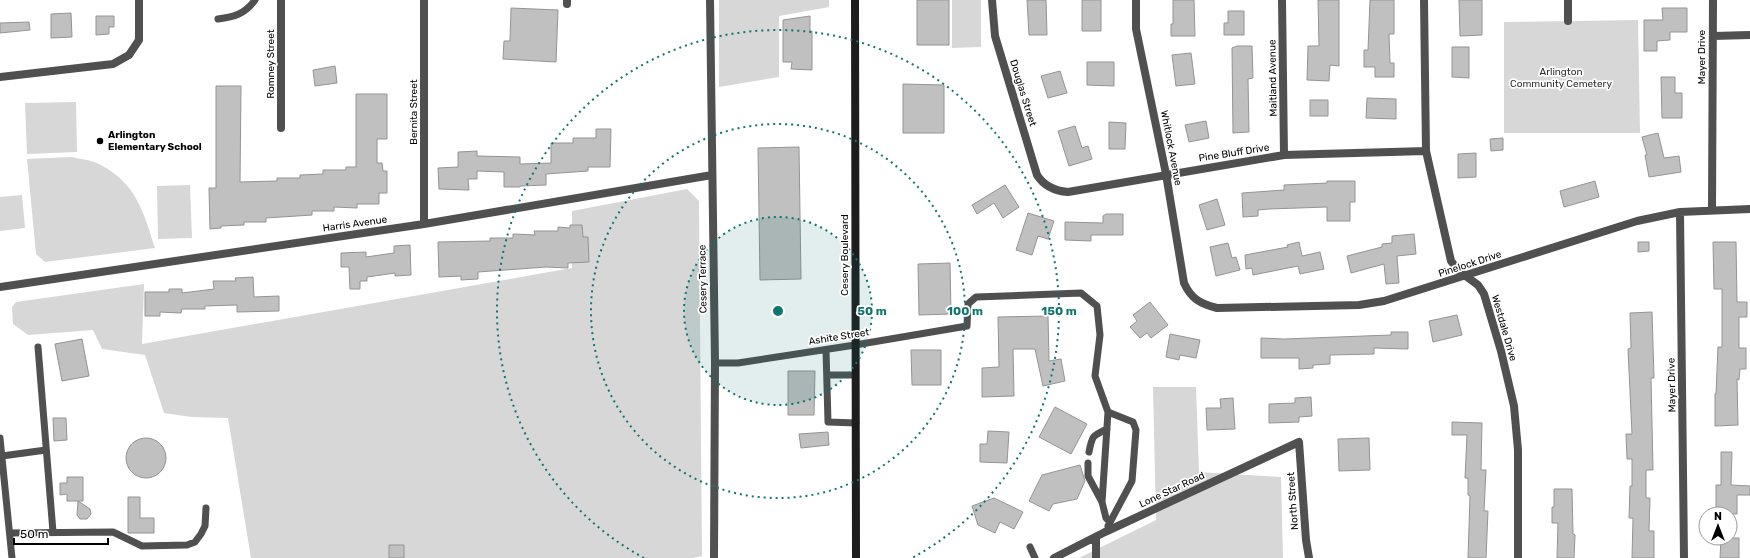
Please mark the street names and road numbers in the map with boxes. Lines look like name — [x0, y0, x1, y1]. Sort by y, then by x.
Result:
street label: Romney Street — [265, 29, 277, 99]
street label: Mayer Drive — [1696, 29, 1708, 84]
street label: Maitland Avenue — [1266, 39, 1280, 117]
street label: Douglas Street — [1007, 58, 1039, 128]
street label: Bernita Street — [408, 79, 420, 145]
street label: Whitlock Avenue — [1158, 109, 1184, 187]
street label: Pine Bluff Drive — [1198, 141, 1271, 165]
street label: Harris Avenue — [322, 213, 388, 234]
street label: Cesery Boulevard — [839, 214, 851, 296]
street label: Cesery Terrace — [696, 244, 710, 314]
street label: Pinelock Drive — [1437, 248, 1504, 280]
street label: Westdale Drive — [1489, 293, 1519, 363]
street label: Ashite Street — [808, 326, 870, 348]
street label: Mayer Drive — [1666, 357, 1678, 412]
street label: Lone Star Road — [1137, 470, 1207, 510]
street label: North Street — [1285, 472, 1301, 530]

